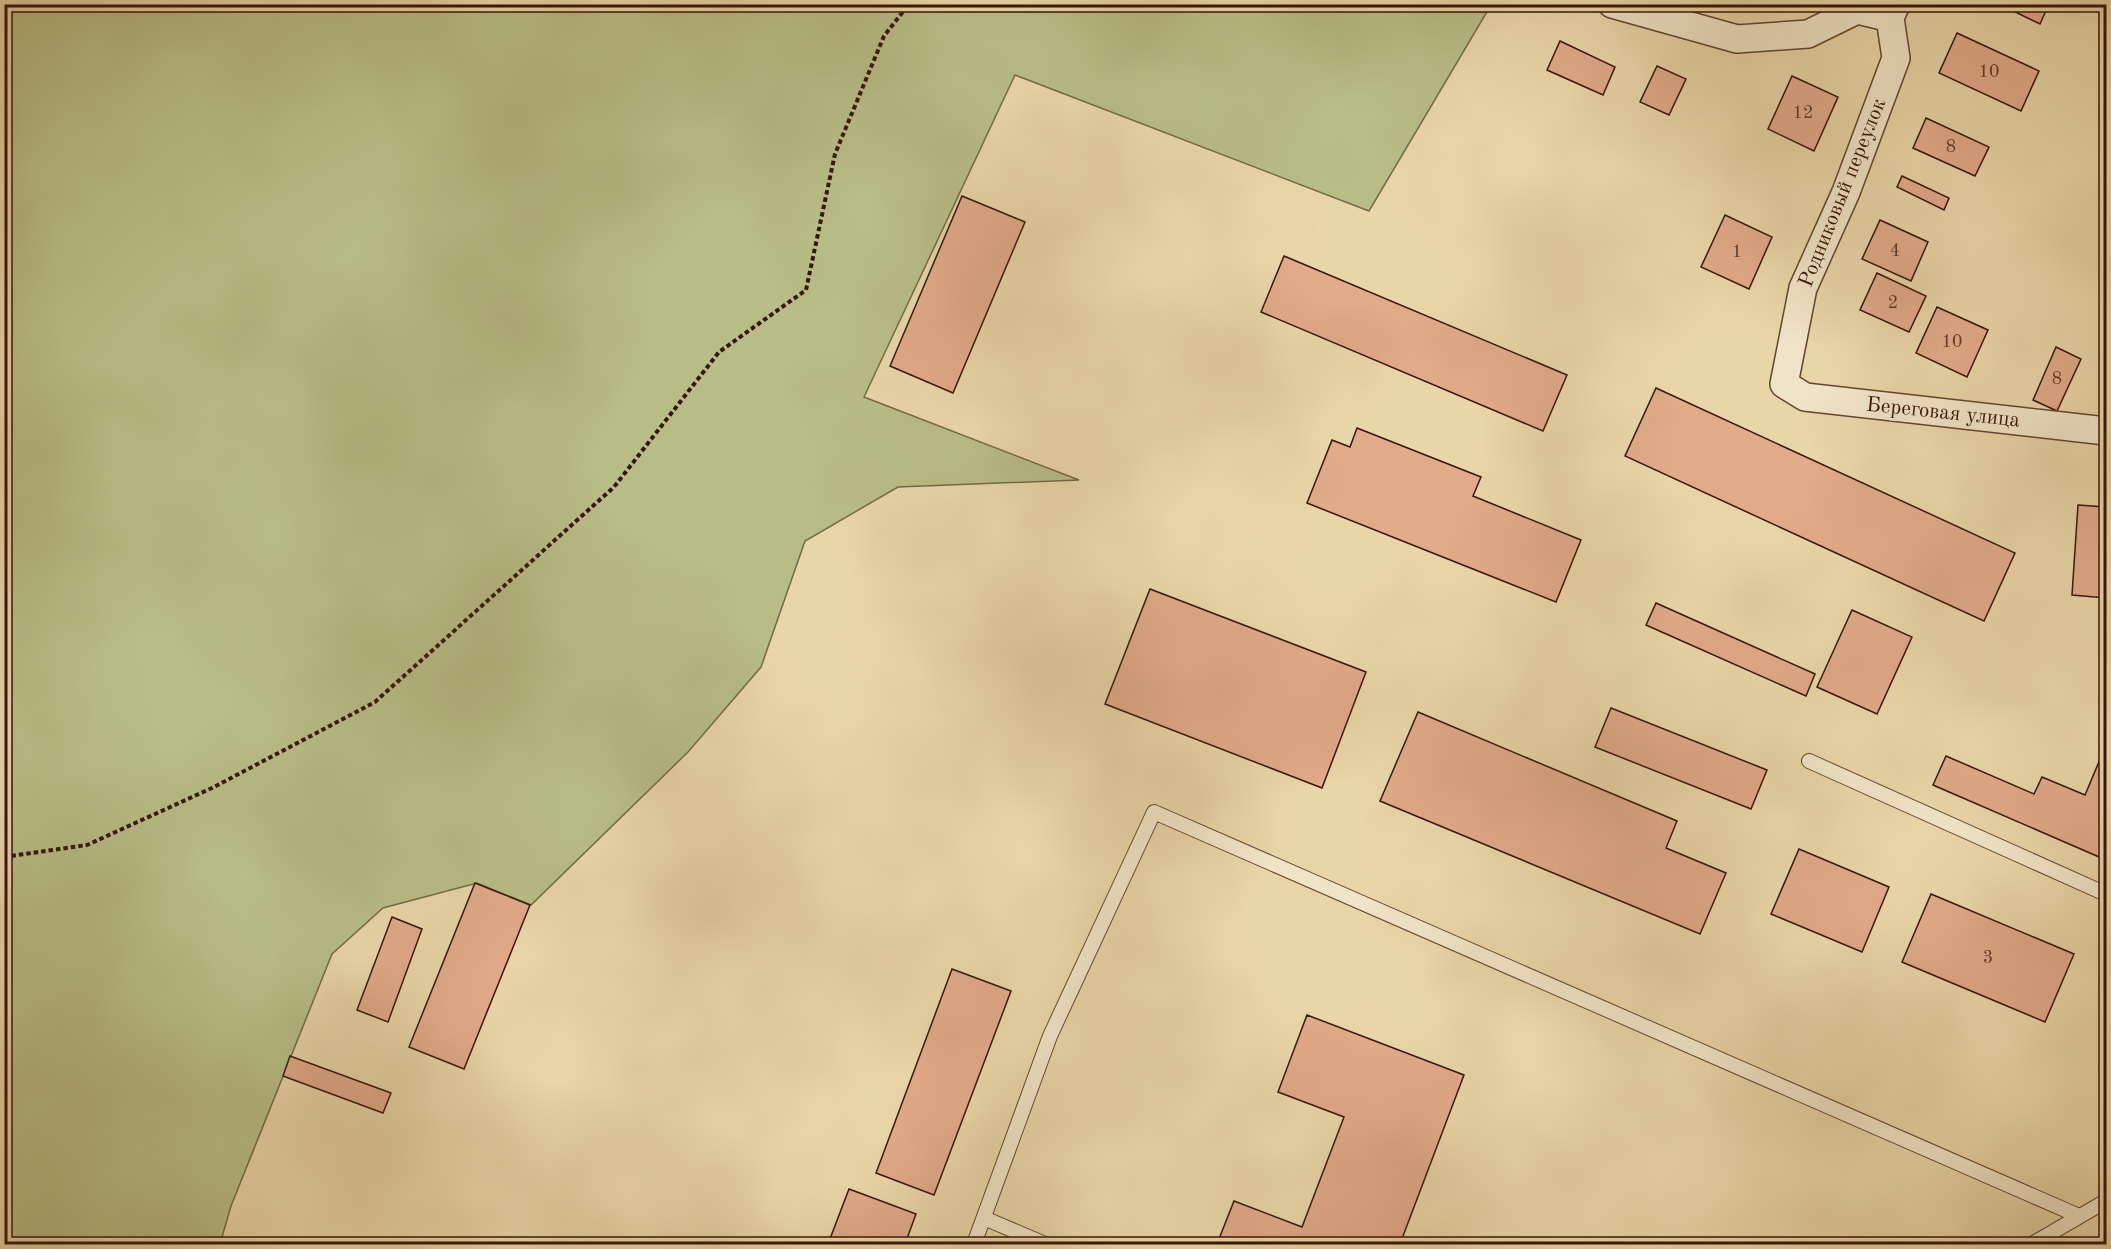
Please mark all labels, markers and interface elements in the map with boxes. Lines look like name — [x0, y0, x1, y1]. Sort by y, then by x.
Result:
house number: 10 — [1979, 63, 1999, 81]
street label: Родниковый переулок — [1796, 95, 1891, 290]
house number: 12 — [1793, 104, 1813, 122]
house number: 8 — [1946, 138, 1956, 156]
house number: 4 — [1890, 242, 1900, 260]
house number: 1 — [1732, 243, 1742, 261]
house number: 2 — [1888, 294, 1898, 312]
house number: 10 — [1942, 333, 1962, 351]
house number: 8 — [2052, 370, 2062, 388]
street label: Береговая улица — [1865, 394, 2021, 432]
house number: 3 — [1983, 949, 1993, 967]

